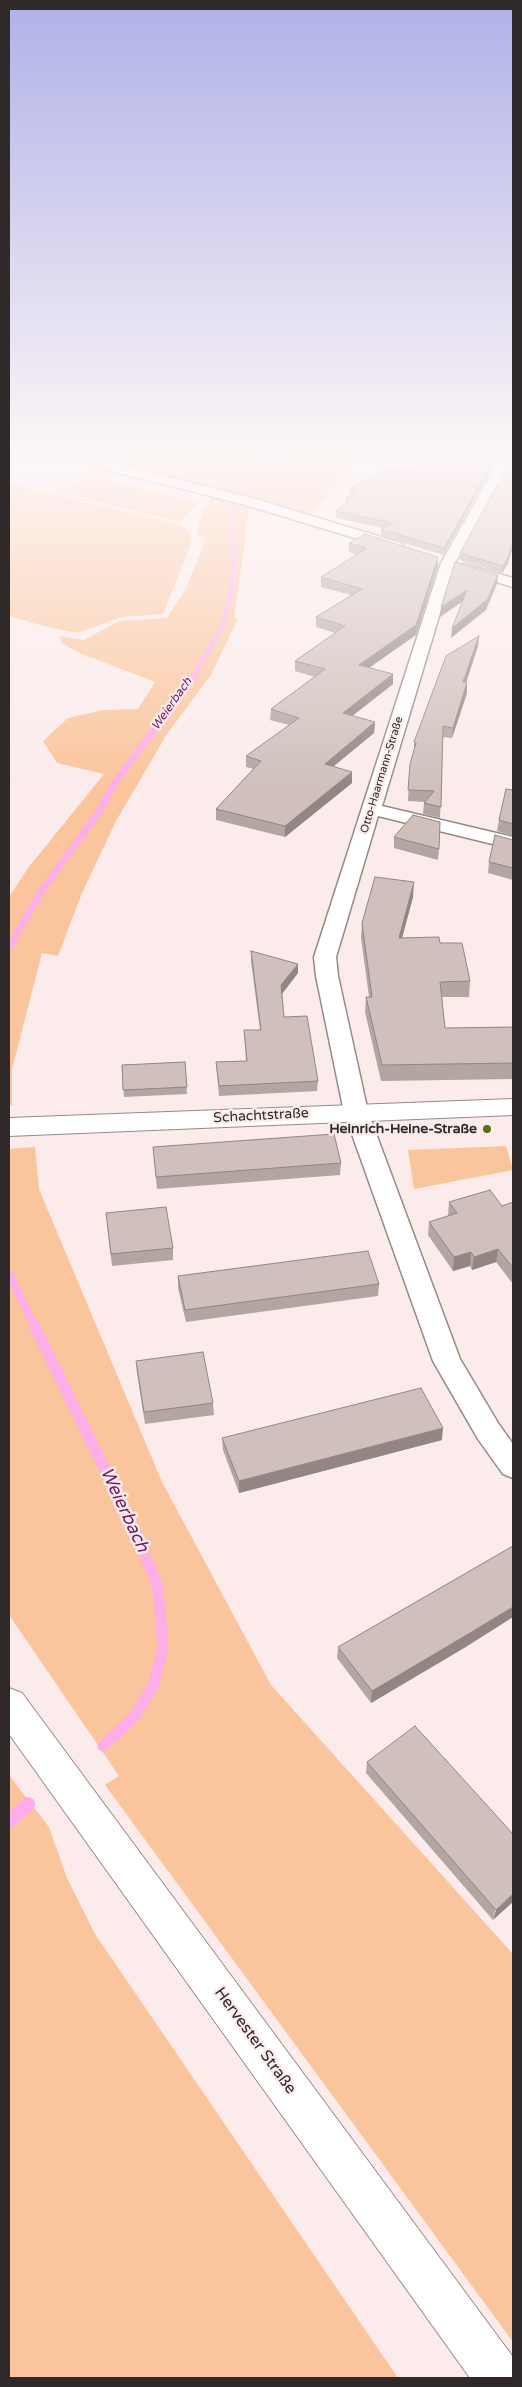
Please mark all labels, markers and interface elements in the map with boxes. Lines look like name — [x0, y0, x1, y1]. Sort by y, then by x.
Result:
water label: Weierbach — [149, 675, 195, 733]
street label: Otto-Haarmann-Straße — [358, 715, 406, 835]
street label: Schachtstraße — [213, 1105, 309, 1127]
place label: Heinrich-Heine-Straße — [329, 1121, 477, 1137]
marker: Heinrich-Heine-Straße — [481, 1123, 493, 1135]
water label: Weierbach — [95, 1464, 153, 1556]
street label: Hervester Straße — [210, 1984, 300, 2098]

